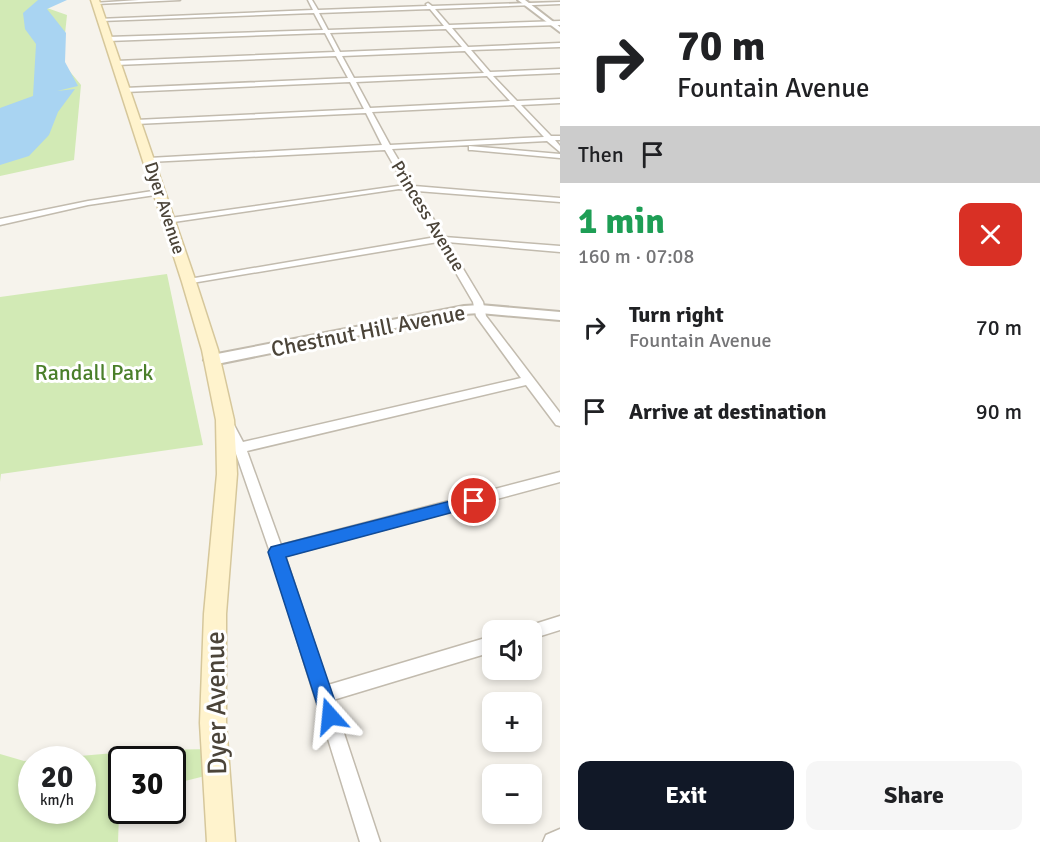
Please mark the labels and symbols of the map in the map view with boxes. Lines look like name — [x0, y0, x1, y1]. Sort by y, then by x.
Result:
street label: Princess Avenue — [386, 157, 470, 275]
street label: Dyer Avenue — [140, 159, 190, 257]
street label: Chestnut Hill Avenue — [269, 298, 468, 363]
park label: Randall Park — [35, 359, 153, 386]
pin — [448, 475, 499, 526]
street label: Dyer Avenue — [199, 631, 234, 775]
position arrow — [298, 684, 362, 748]
speed limit sign: 30 — [108, 746, 186, 824]

